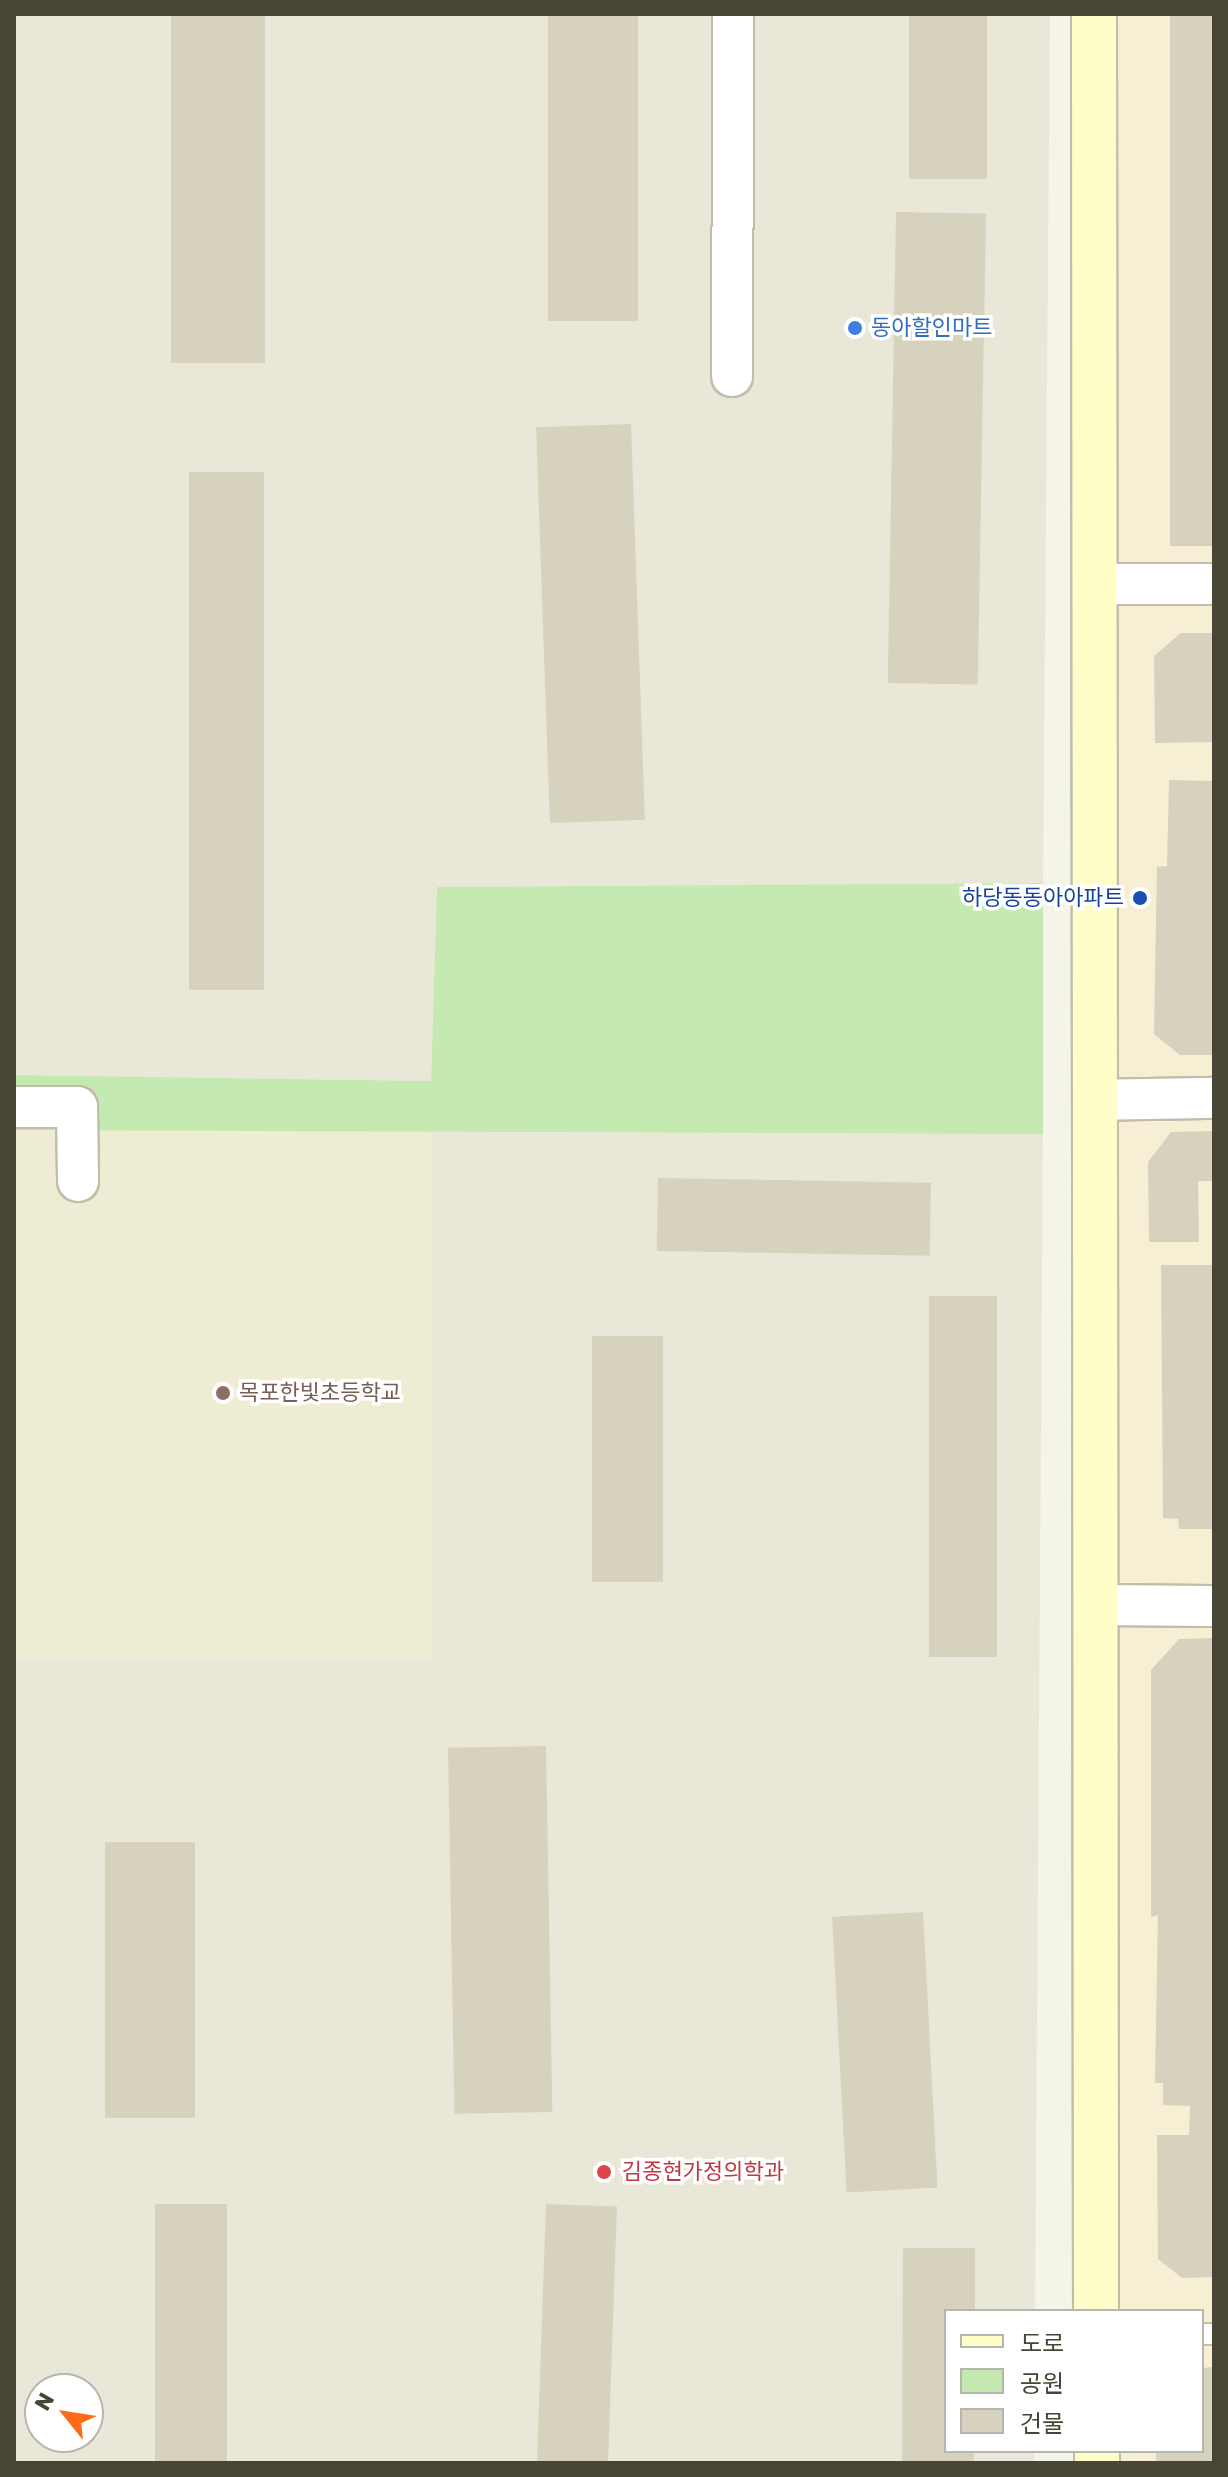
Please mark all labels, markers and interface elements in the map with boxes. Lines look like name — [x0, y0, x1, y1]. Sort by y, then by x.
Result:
place label: 동아할인마트 — [871, 315, 992, 341]
marker: 동아할인마트 — [846, 319, 864, 337]
place label: 하당동동아아파트 — [962, 885, 1124, 911]
marker: 하당동동아아파트 — [1131, 889, 1149, 907]
place label: 목포한빛초등학교 — [239, 1380, 401, 1406]
marker: 목포한빛초등학교 — [214, 1384, 232, 1402]
place label: 김종현가정의학과 — [622, 2159, 784, 2185]
marker: 김종현가정의학과 — [593, 2161, 615, 2183]
legend — [944, 2309, 1204, 2453]
text: 도로 — [1020, 2330, 1064, 2358]
text: 공원 — [1020, 2370, 1064, 2398]
north arrow — [24, 2373, 104, 2453]
text: N — [29, 2388, 60, 2415]
text: 건물 — [1020, 2410, 1064, 2438]

